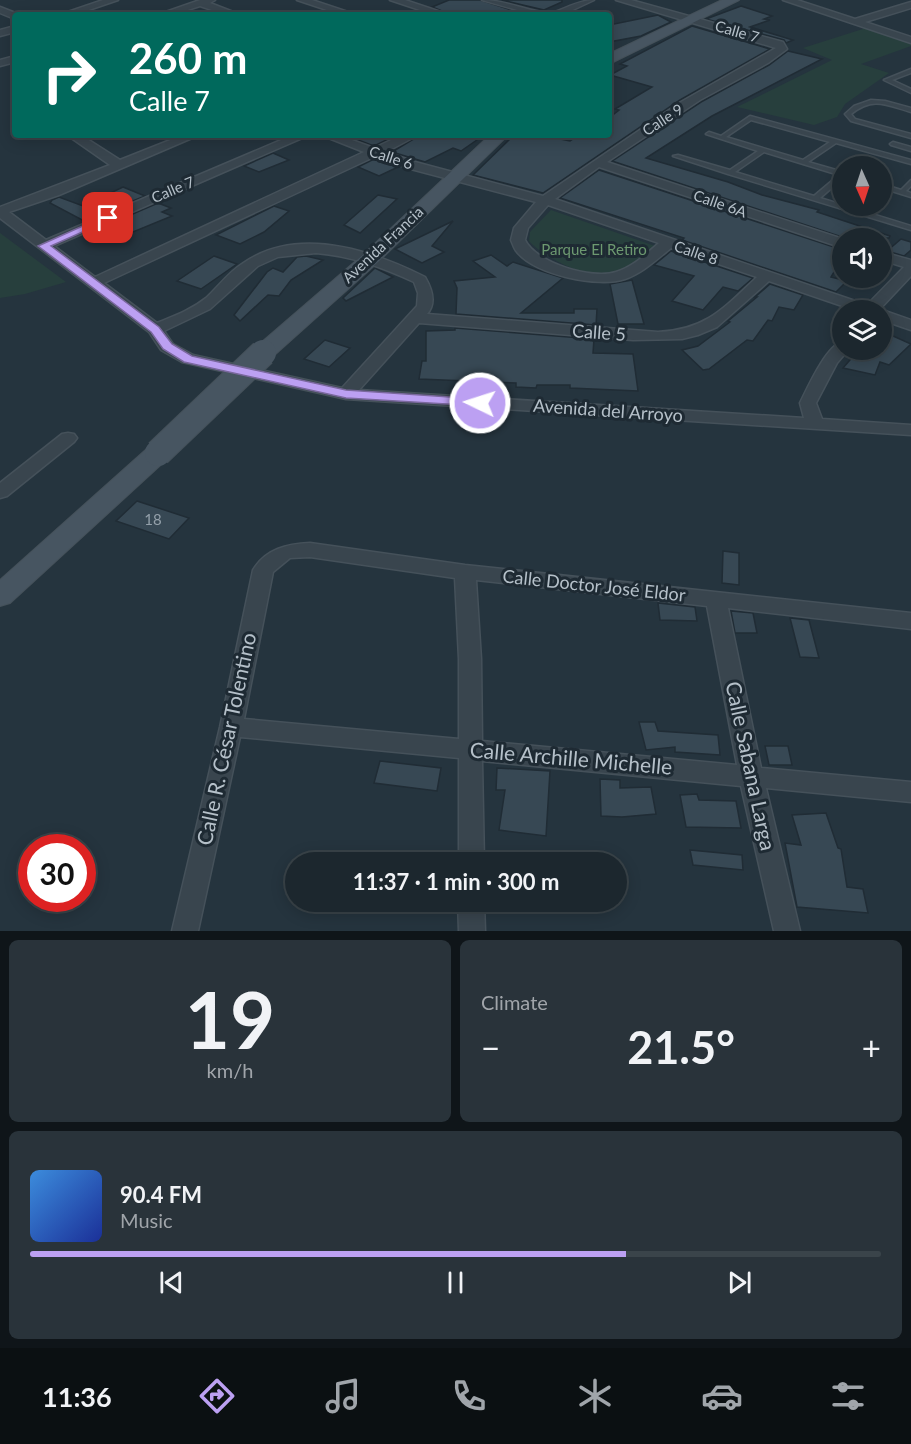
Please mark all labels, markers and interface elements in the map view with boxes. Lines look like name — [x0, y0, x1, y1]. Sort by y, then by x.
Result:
street label: Calle 7 — [713, 16, 762, 46]
text: 260 m — [129, 33, 247, 83]
icon: right — [30, 36, 108, 114]
text: Calle 7 — [129, 84, 210, 117]
street label: Calle 9 — [639, 99, 686, 139]
street label: Calle 6 — [367, 142, 416, 173]
north arrow — [832, 156, 892, 216]
map controls — [832, 156, 892, 360]
street label: Calle 7 — [148, 172, 197, 206]
street label: Calle 6A — [691, 186, 750, 221]
pin — [82, 192, 133, 243]
icon: arrive — [91, 201, 124, 234]
street label: Avenida Francia — [338, 202, 426, 286]
button: sound — [832, 228, 892, 288]
street label: Calle 8 — [672, 236, 721, 268]
park label: Parque El Retiro — [541, 240, 647, 258]
button: layers — [832, 300, 892, 360]
street label: Calle 5 — [571, 319, 627, 345]
position arrow — [448, 371, 512, 435]
street label: Avenida del Arroyo — [533, 394, 684, 426]
house number: 18 — [144, 510, 162, 528]
street label: Calle Doctor José Eldor — [502, 564, 687, 606]
street label: Calle R. César Tolentino — [191, 630, 260, 847]
street label: Calle Sabana Larga — [721, 679, 782, 853]
street label: Calle Archille Michelle — [469, 736, 673, 779]
speed limit sign: 30 — [18, 834, 96, 912]
text: 11:37 · 1 min · 300 m — [353, 868, 559, 895]
text: 19 — [185, 972, 275, 1066]
text: Climate — [481, 990, 548, 1014]
text: 21.5° — [627, 1020, 735, 1074]
text: − — [481, 1027, 500, 1067]
text: + — [862, 1027, 881, 1067]
text: km/h — [207, 1058, 253, 1082]
text: 90.4 FM — [120, 1181, 202, 1208]
text: Music — [120, 1208, 173, 1232]
icon: previous — [155, 1266, 188, 1299]
icon: pause — [439, 1266, 472, 1299]
icon: next — [723, 1266, 756, 1299]
icon: directions — [196, 1375, 238, 1417]
icon: music — [322, 1375, 364, 1417]
icon: phone — [448, 1375, 490, 1417]
icon: climate — [574, 1375, 616, 1417]
icon: car — [701, 1375, 743, 1417]
icon: filters — [827, 1375, 869, 1417]
text: 11:36 — [42, 1380, 112, 1413]

